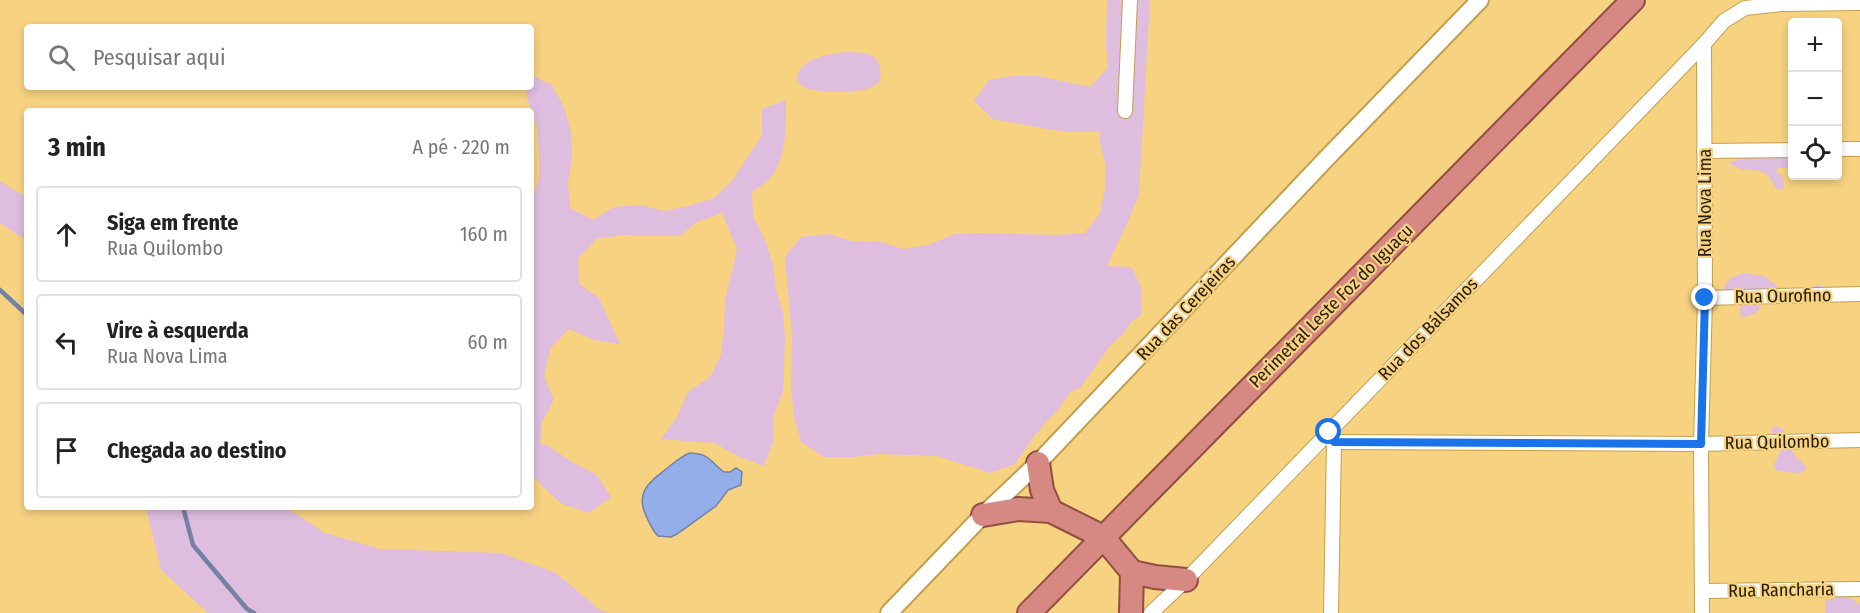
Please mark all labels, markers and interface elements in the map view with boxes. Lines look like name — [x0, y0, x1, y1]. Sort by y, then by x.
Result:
map controls — [1788, 18, 1842, 180]
button: + — [1788, 18, 1842, 72]
search box — [24, 24, 534, 90]
icon: search — [45, 41, 78, 74]
text: Pesquisar aqui — [93, 44, 225, 71]
button: − — [1788, 72, 1842, 126]
button: locate — [1788, 126, 1842, 180]
text: 3 min — [48, 132, 106, 163]
text: A pé · 220 m — [412, 135, 510, 159]
street label: Rua Nova Lima — [1694, 149, 1716, 257]
text: Siga em frente — [107, 209, 238, 236]
icon: ahead — [50, 218, 83, 251]
street label: Perimetral Leste Foz do Iguaçu — [1244, 219, 1418, 393]
text: 160 m — [460, 222, 508, 246]
text: Rua Quilombo — [107, 236, 223, 260]
street label: Rua das Cerejeiras — [1132, 251, 1240, 365]
street label: Rua dos Bálsamos — [1374, 273, 1483, 385]
route end — [1691, 284, 1717, 310]
street label: Rua Ourofino — [1735, 284, 1831, 308]
text: Vire à esquerda — [107, 317, 249, 344]
icon: left — [50, 326, 83, 359]
text: 60 m — [468, 330, 508, 354]
text: Rua Nova Lima — [107, 344, 228, 368]
route start — [1315, 418, 1341, 444]
street label: Rua Quilombo — [1725, 430, 1829, 454]
icon: arrive — [50, 434, 83, 467]
text: Chegada ao destino — [107, 437, 287, 464]
street label: Rua Rancharia — [1728, 578, 1834, 602]

